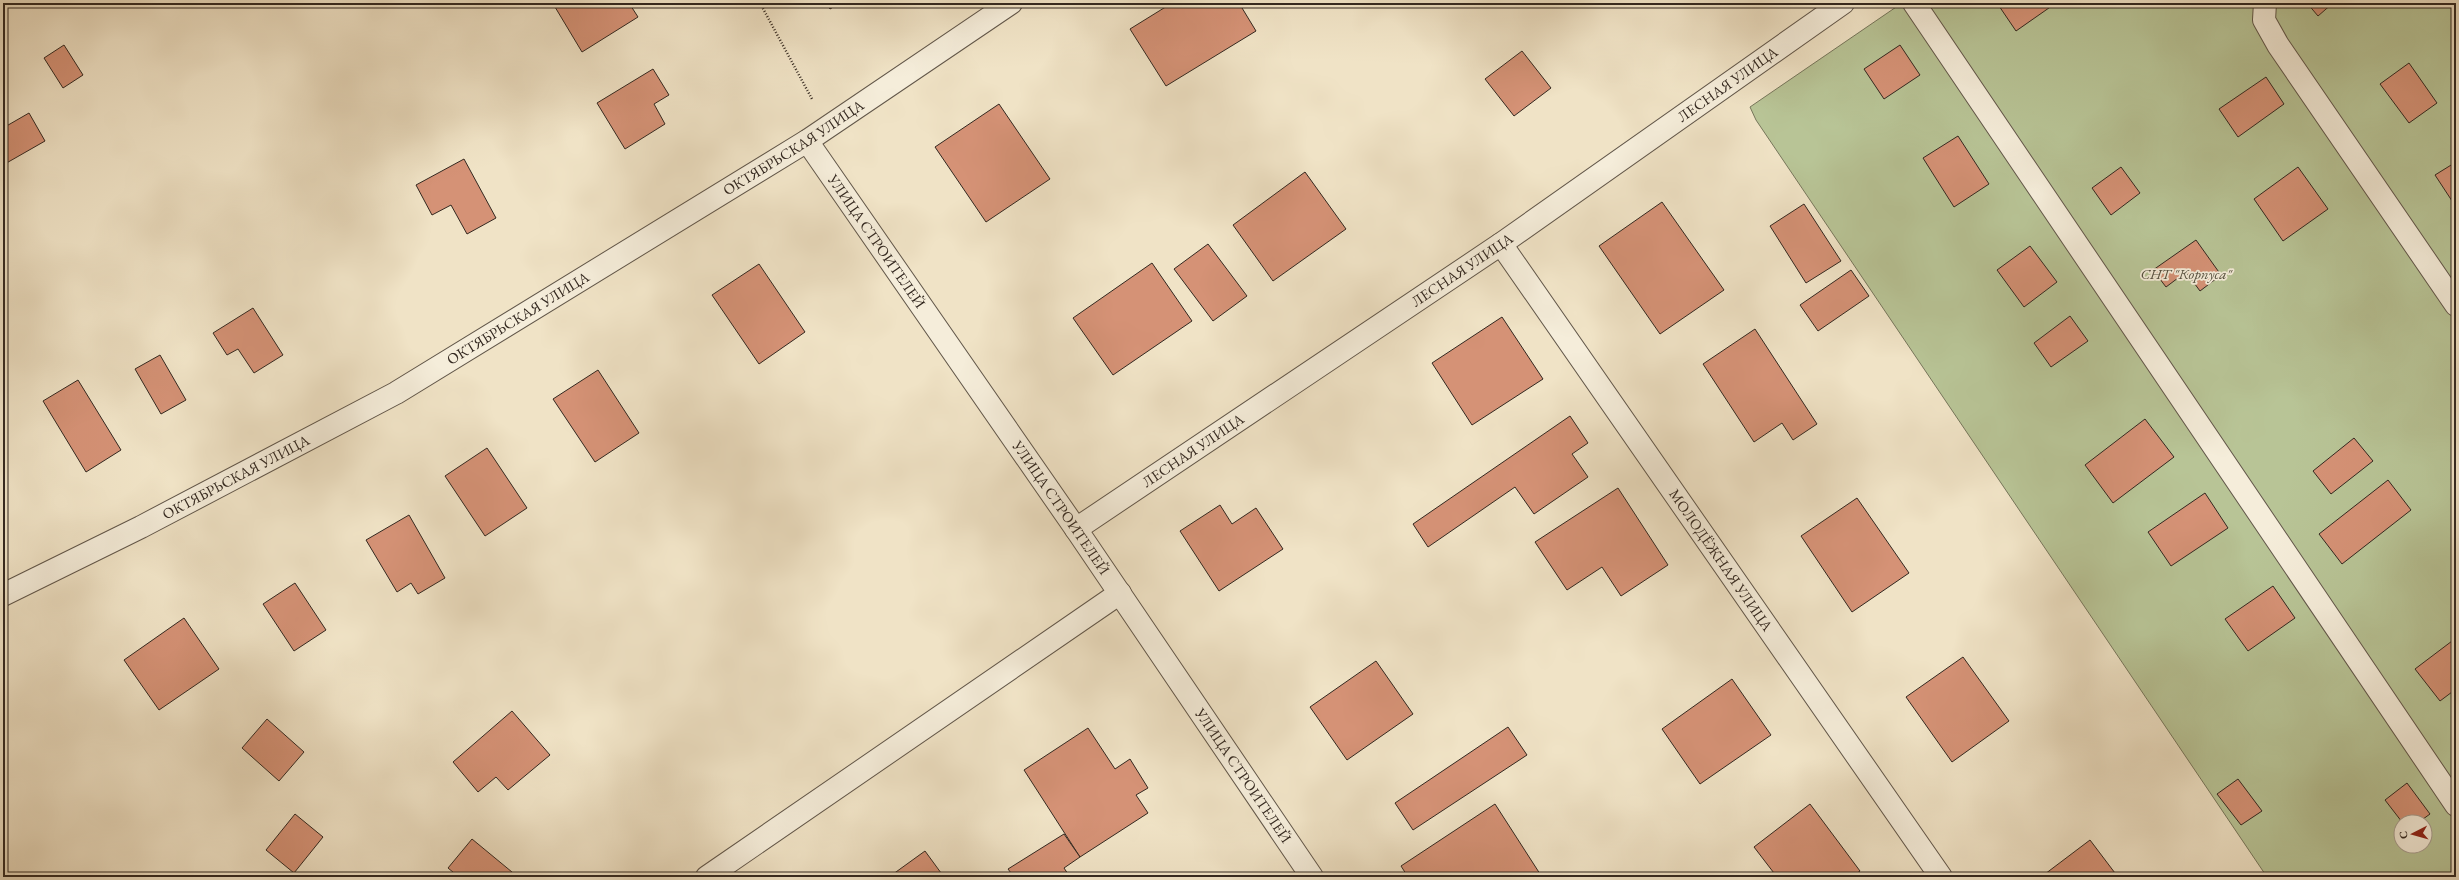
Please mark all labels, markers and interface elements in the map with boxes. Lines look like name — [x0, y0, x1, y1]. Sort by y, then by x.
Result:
street label: ЛЕСНАЯ УЛИЦА — [1673, 42, 1782, 126]
street label: ОКТЯБРЬСКАЯ УЛИЦА — [719, 95, 868, 199]
street label: УЛИЦА СТРОИТЕЛЕЙ — [823, 170, 930, 312]
street label: ЛЕСНАЯ УЛИЦА — [1407, 228, 1517, 311]
park label: СНТ "Корпуса" — [2141, 264, 2234, 283]
street label: ОКТЯБРЬСКАЯ УЛИЦА — [443, 267, 593, 369]
street label: ЛЕСНАЯ УЛИЦА — [1138, 409, 1248, 491]
street label: ОКТЯБРЬСКАЯ УЛИЦА — [159, 430, 313, 523]
street label: УЛИЦА СТРОИТЕЛЕЙ — [1008, 436, 1114, 578]
street label: МОЛОДЁЖНАЯ УЛИЦА — [1665, 485, 1778, 635]
street label: УЛИЦА СТРОИТЕЛЕЙ — [1191, 703, 1296, 846]
north arrow — [2393, 814, 2433, 854]
text: С — [2396, 830, 2410, 840]

